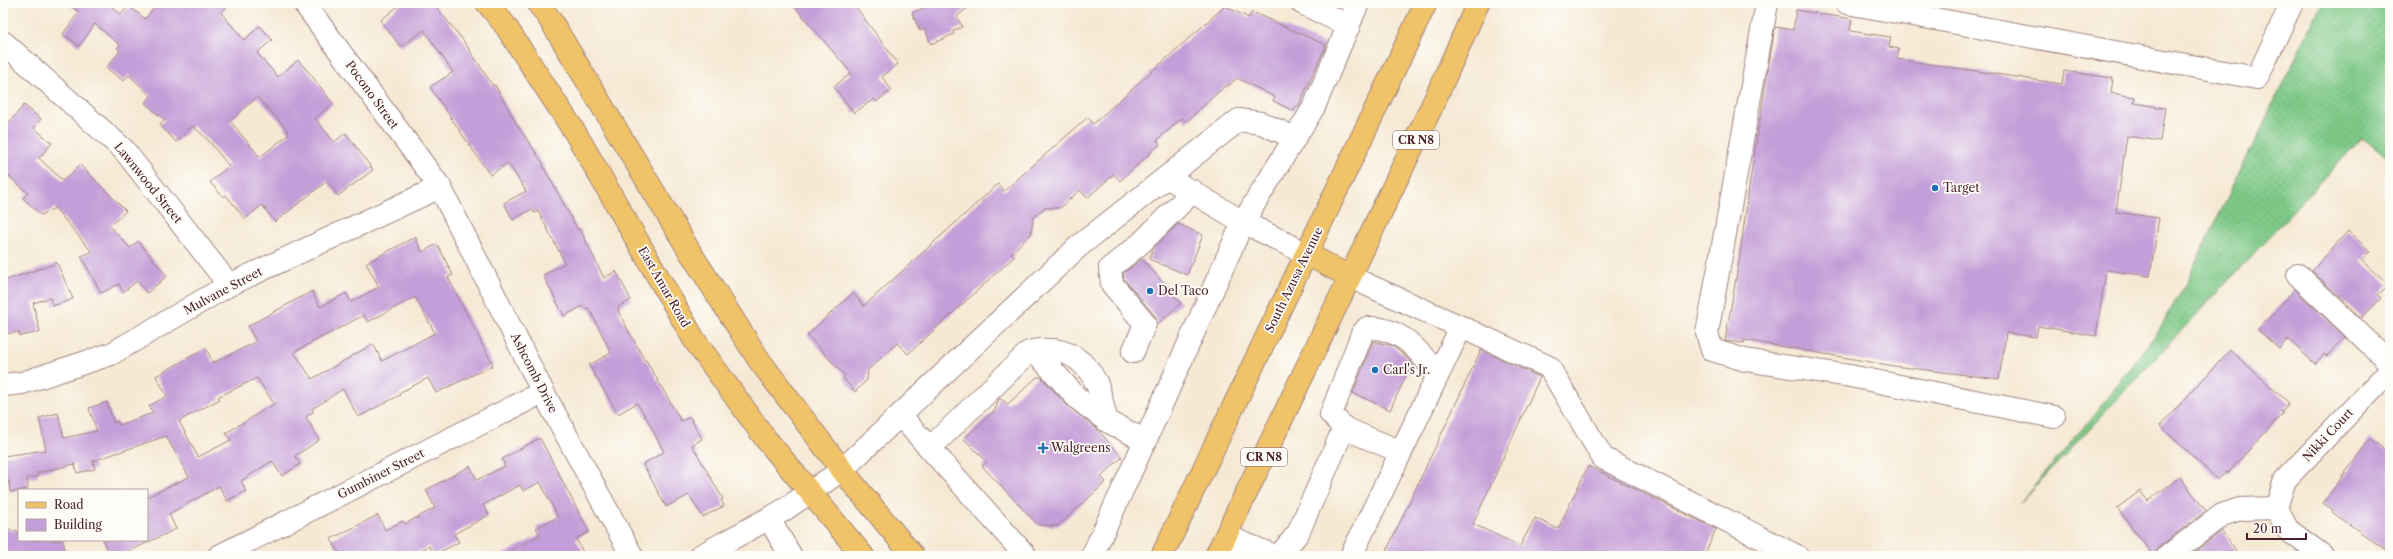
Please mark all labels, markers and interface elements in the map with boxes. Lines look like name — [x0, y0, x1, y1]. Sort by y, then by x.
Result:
street label: Pocono Street — [343, 58, 403, 132]
road number: CR N8 — [1393, 131, 1439, 149]
street label: Lawnwood Street — [111, 139, 186, 227]
place label: Target — [1943, 180, 1980, 195]
marker: Target — [1930, 183, 1940, 193]
street label: South Azusa Avenue — [1261, 224, 1326, 335]
street label: East Amar Road — [635, 244, 694, 330]
street label: Mulvane Street — [181, 263, 265, 318]
place label: Del Taco — [1158, 283, 1209, 298]
marker: Del Taco — [1145, 286, 1155, 296]
street label: Ashcomb Drive — [507, 329, 561, 416]
place label: Carl's Jr. — [1383, 362, 1430, 377]
marker: Carl's Jr. — [1370, 365, 1380, 375]
street label: Nikki Court — [2299, 404, 2357, 464]
place label: Walgreens — [1050, 440, 1110, 455]
marker: Walgreens — [1038, 443, 1048, 453]
street label: Gumbiner Street — [335, 445, 427, 502]
road number: CR N8 — [1241, 448, 1287, 466]
legend — [18, 489, 148, 541]
text: Road — [54, 497, 84, 512]
scale bar — [2247, 515, 2306, 541]
text: Building — [54, 517, 102, 532]
text: 20 m — [2253, 521, 2282, 536]

